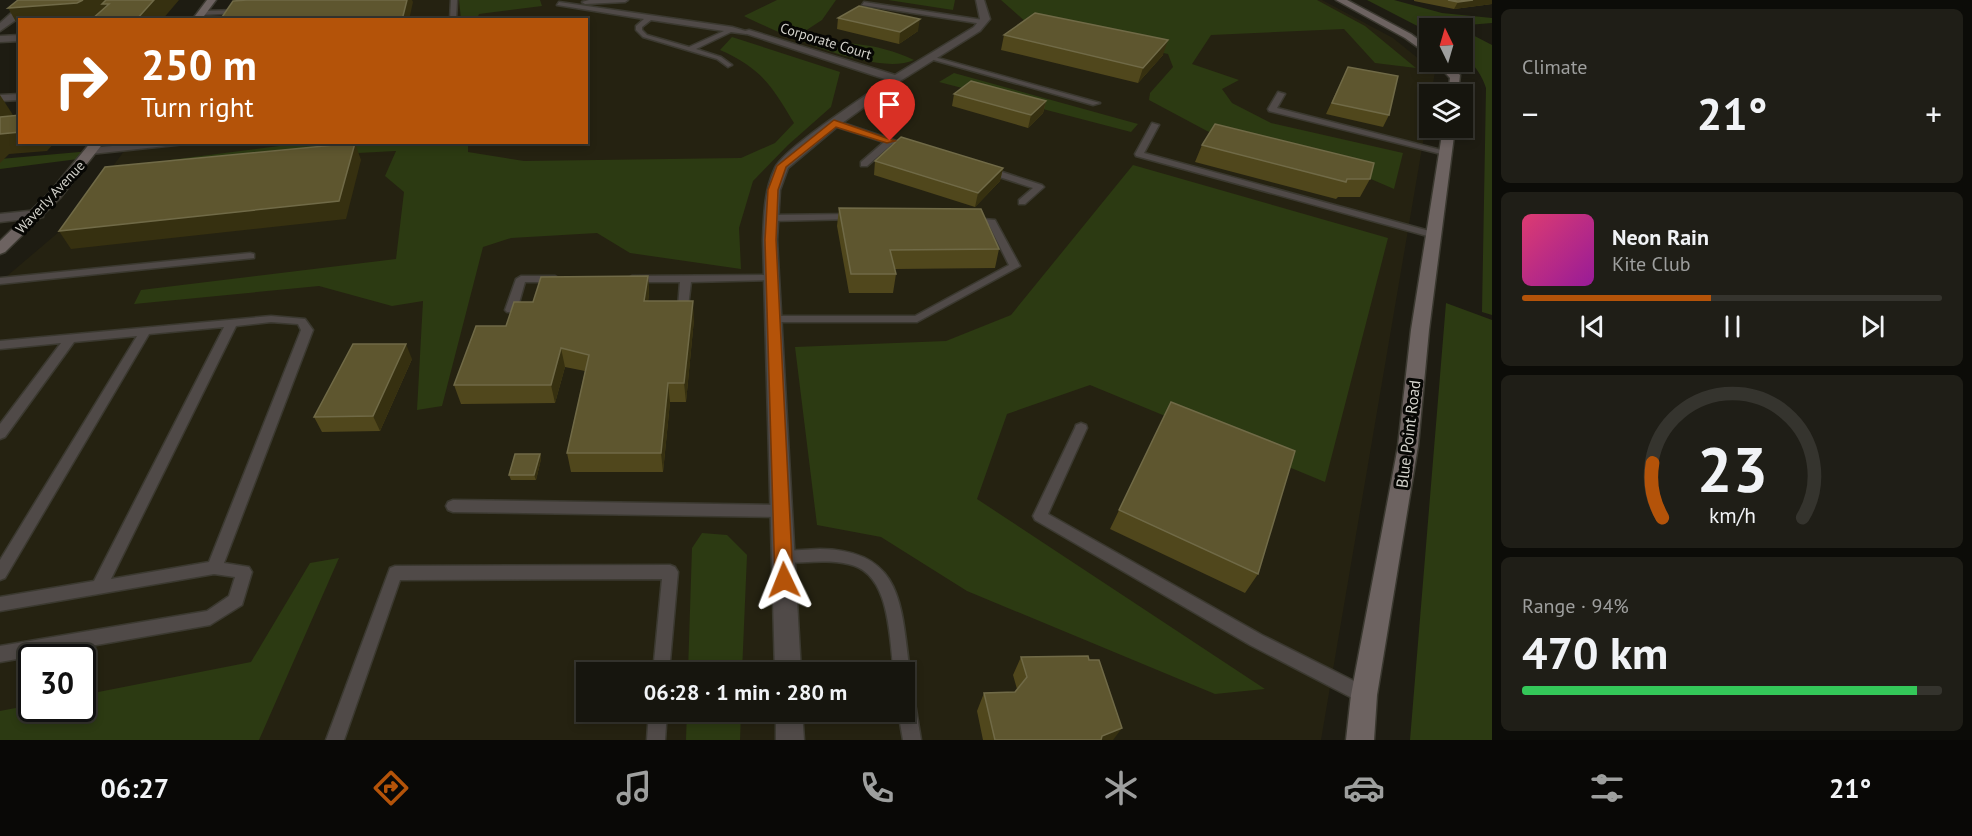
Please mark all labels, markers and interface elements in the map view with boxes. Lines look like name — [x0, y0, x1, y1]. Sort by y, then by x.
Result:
north arrow — [1419, 18, 1473, 72]
map controls — [1419, 18, 1473, 138]
street label: Corporate Court — [778, 19, 874, 63]
text: 250 m — [141, 37, 257, 92]
icon: right — [42, 42, 120, 120]
text: Climate — [1522, 54, 1588, 80]
pin — [864, 79, 915, 141]
button: layers — [1419, 84, 1473, 138]
text: 21° — [1697, 84, 1767, 142]
icon: arrive — [873, 88, 906, 121]
text: Turn right — [141, 90, 254, 124]
text: − — [1522, 92, 1539, 135]
text: + — [1925, 92, 1942, 135]
street label: Waverly Avenue — [12, 157, 88, 237]
text: Neon Rain — [1612, 223, 1709, 251]
text: Kite Club — [1612, 251, 1690, 277]
icon: previous — [1576, 310, 1609, 343]
icon: pause — [1716, 310, 1749, 343]
icon: next — [1856, 310, 1889, 343]
street label: Blue Point Road — [1391, 379, 1425, 489]
text: 23 — [1697, 429, 1767, 510]
text: km/h — [1708, 502, 1755, 530]
position arrow — [752, 548, 816, 612]
text: Range · 94% — [1522, 593, 1629, 619]
text: 470 km — [1522, 623, 1668, 681]
speed limit sign: 30 — [18, 644, 96, 722]
text: 06:28 · 1 min · 280 m — [644, 678, 847, 706]
icon: directions — [370, 767, 412, 809]
icon: music — [613, 767, 655, 809]
icon: phone — [856, 767, 898, 809]
icon: climate — [1100, 767, 1142, 809]
icon: car — [1343, 767, 1385, 809]
icon: filters — [1586, 767, 1628, 809]
text: 06:27 — [101, 771, 169, 805]
text: 21° — [1829, 771, 1871, 805]

